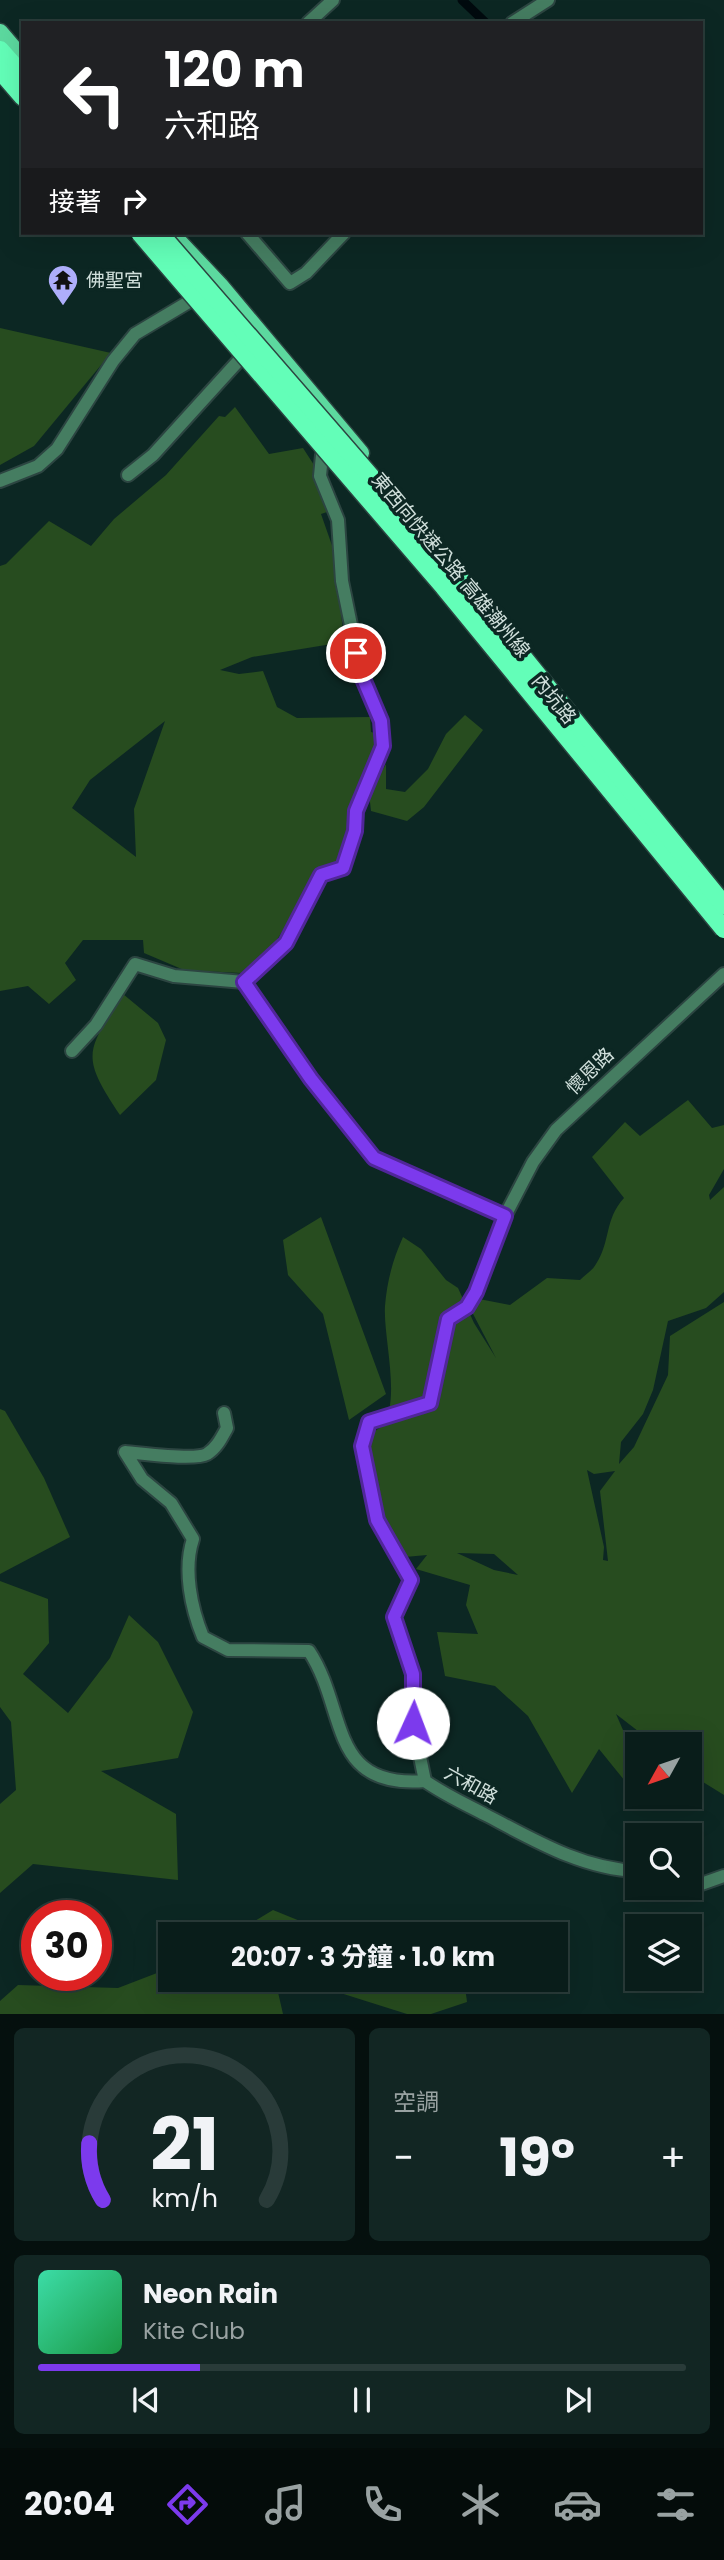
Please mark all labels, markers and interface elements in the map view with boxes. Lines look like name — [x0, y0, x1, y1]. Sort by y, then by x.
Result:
text: 120 m — [164, 36, 305, 104]
icon: left — [49, 49, 140, 140]
text: 六和路 — [164, 103, 260, 148]
icon: right — [115, 182, 153, 220]
text: 接著 — [49, 184, 101, 220]
temple icon: 佛聖宮 — [46, 263, 80, 307]
place label: 佛聖宮 — [86, 267, 143, 294]
street label: 東西向快速公路 高雄潮州線 — [366, 467, 536, 663]
pin — [326, 623, 386, 683]
icon: arrive — [337, 634, 375, 672]
street label: 內坑路 — [526, 668, 582, 730]
street label: 懷恩路 — [560, 1041, 620, 1101]
position arrow — [376, 1686, 450, 1760]
north arrow — [625, 1732, 702, 1810]
map controls — [625, 1732, 702, 1991]
street label: 六和路 — [440, 1759, 502, 1811]
button: search — [625, 1823, 702, 1900]
speed limit sign: 30 — [21, 1900, 112, 1991]
button: layers — [625, 1914, 702, 1991]
text: 20:07 · 3 分鐘 · 1.0 km — [231, 1939, 495, 1975]
text: 空調 — [393, 2086, 439, 2118]
text: 21 — [150, 2095, 219, 2196]
text: 19° — [499, 2121, 575, 2194]
text: − — [393, 2131, 414, 2184]
text: + — [660, 2131, 686, 2184]
text: km/h — [151, 2181, 218, 2216]
text: Neon Rain — [143, 2276, 278, 2312]
text: Kite Club — [143, 2315, 245, 2347]
icon: previous — [127, 2381, 165, 2419]
icon: pause — [343, 2381, 381, 2419]
icon: next — [559, 2381, 597, 2419]
icon: directions — [163, 2480, 212, 2529]
icon: music — [261, 2480, 310, 2529]
icon: phone — [358, 2480, 407, 2529]
icon: climate — [456, 2480, 505, 2529]
icon: car — [553, 2480, 602, 2529]
icon: filters — [651, 2480, 700, 2529]
text: 20:04 — [24, 2481, 115, 2526]

